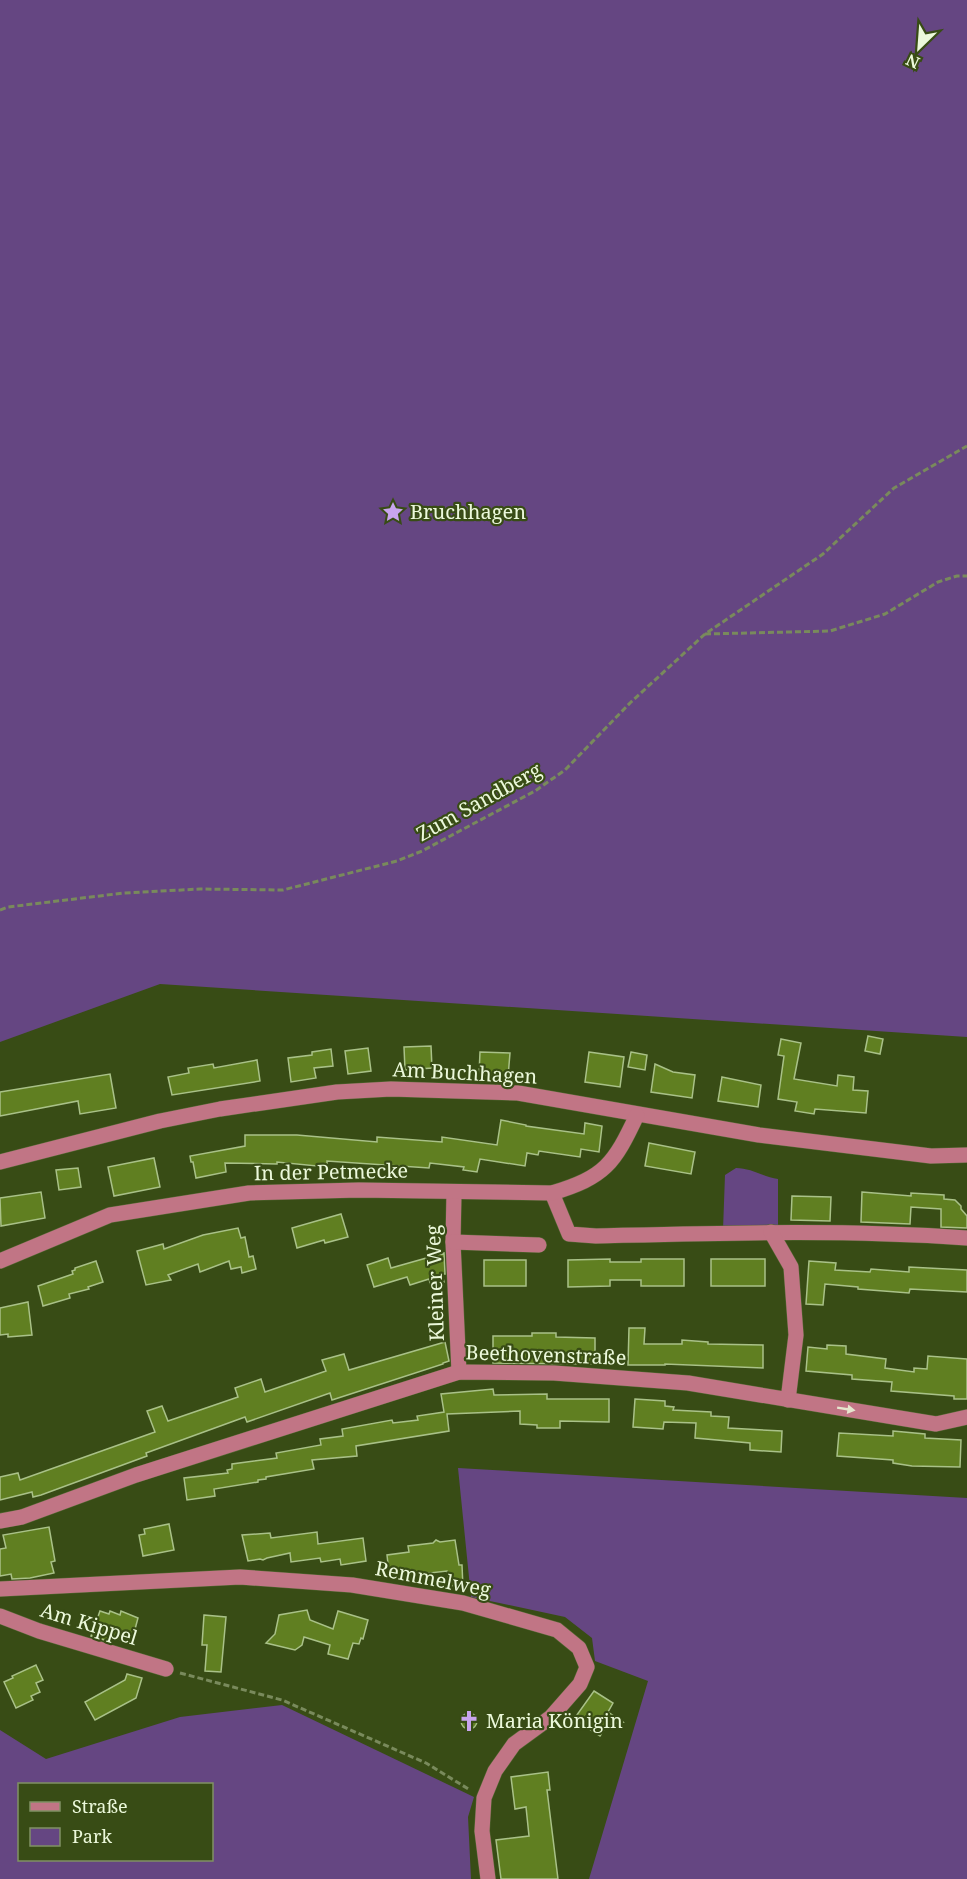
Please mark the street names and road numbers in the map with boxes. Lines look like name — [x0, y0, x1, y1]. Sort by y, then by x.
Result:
street label: Zum Sandberg — [411, 756, 546, 847]
street label: Am Buchhagen — [392, 1055, 538, 1090]
street label: In der Petmecke — [254, 1157, 408, 1186]
street label: Kleiner Weg — [419, 1224, 450, 1342]
street label: Beethovenstraße — [465, 1338, 627, 1371]
street label: Remmelweg — [373, 1554, 493, 1603]
street label: Am Kippel — [37, 1596, 141, 1651]

